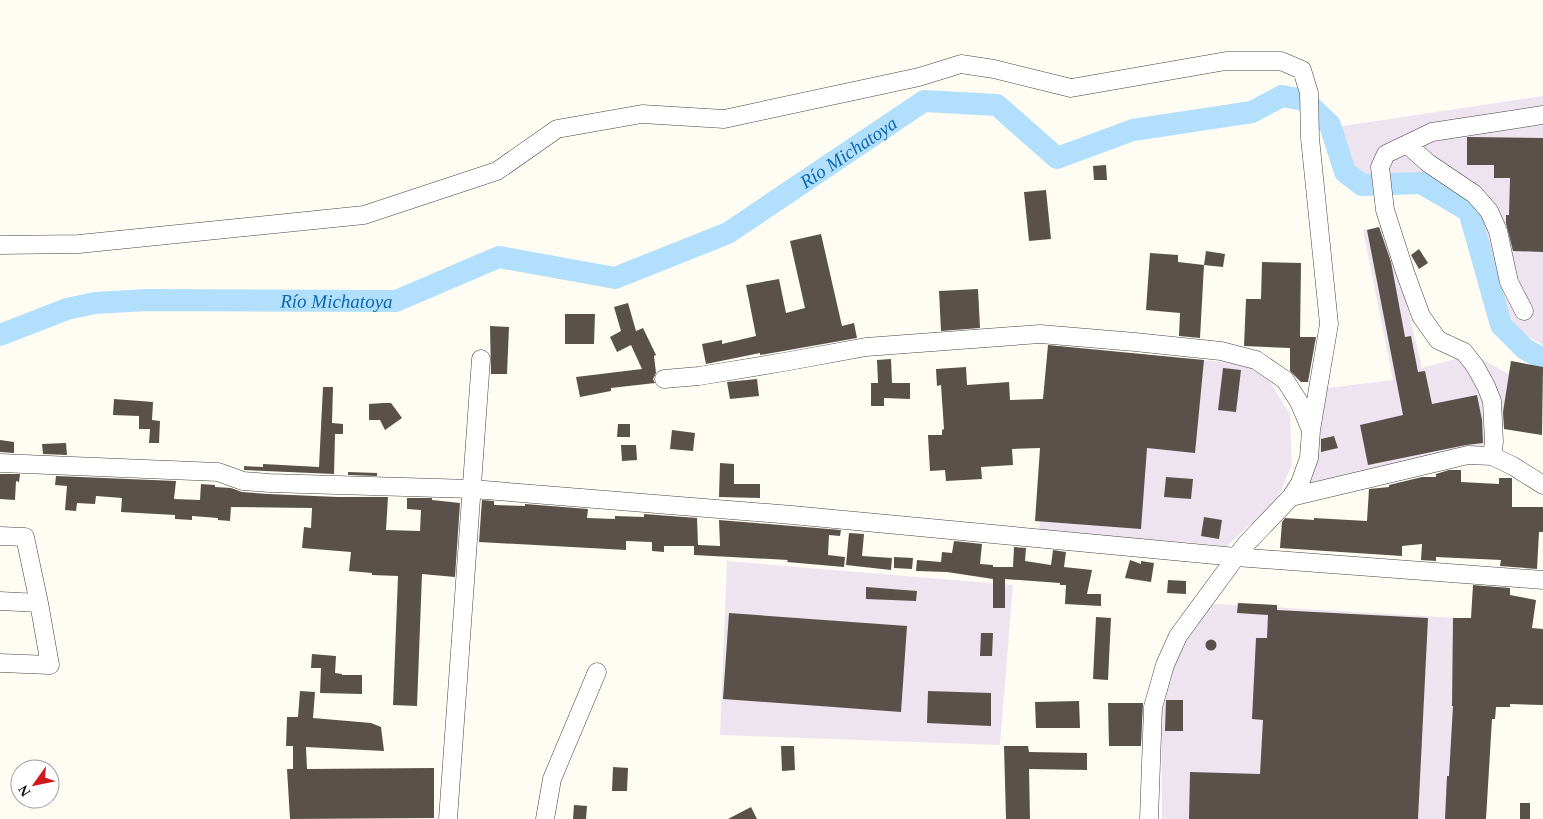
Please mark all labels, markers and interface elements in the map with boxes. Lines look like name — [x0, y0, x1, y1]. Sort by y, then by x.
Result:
water label: Río Michatoya — [795, 112, 901, 193]
water label: Río Michatoya — [279, 291, 393, 312]
north arrow — [10, 759, 60, 809]
text: N — [15, 782, 34, 799]

